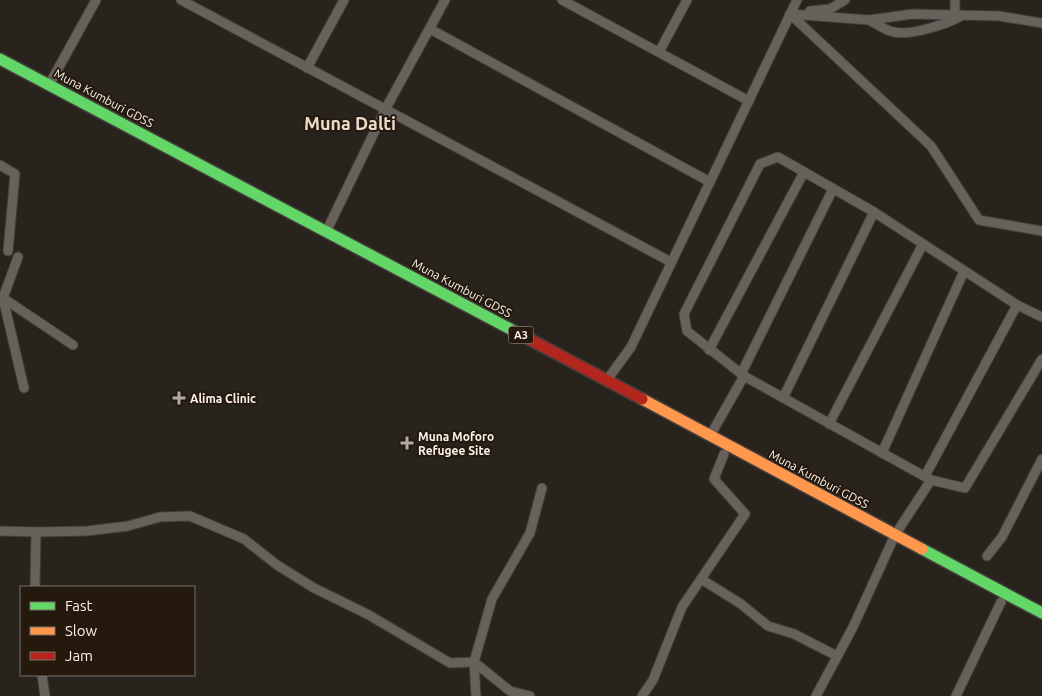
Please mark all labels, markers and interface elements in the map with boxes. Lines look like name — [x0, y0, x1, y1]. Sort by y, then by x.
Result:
street label: Muna Kumburi GDSS — [52, 66, 156, 130]
district label: Muna Dalti — [304, 113, 396, 133]
street label: Muna Kumburi GDSS — [410, 256, 514, 320]
road number: A3 — [508, 326, 534, 344]
marker: Alima Clinic — [172, 391, 186, 405]
place label: Alima Clinic — [190, 392, 256, 405]
place label: Muna Moforo Refugee Site — [418, 430, 494, 457]
marker: Muna Moforo Refugee Site — [400, 436, 414, 450]
street label: Muna Kumburi GDSS — [767, 447, 871, 511]
legend — [20, 586, 195, 676]
text: Fast — [65, 597, 93, 614]
text: Slow — [65, 622, 98, 639]
text: Jam — [65, 647, 93, 664]

